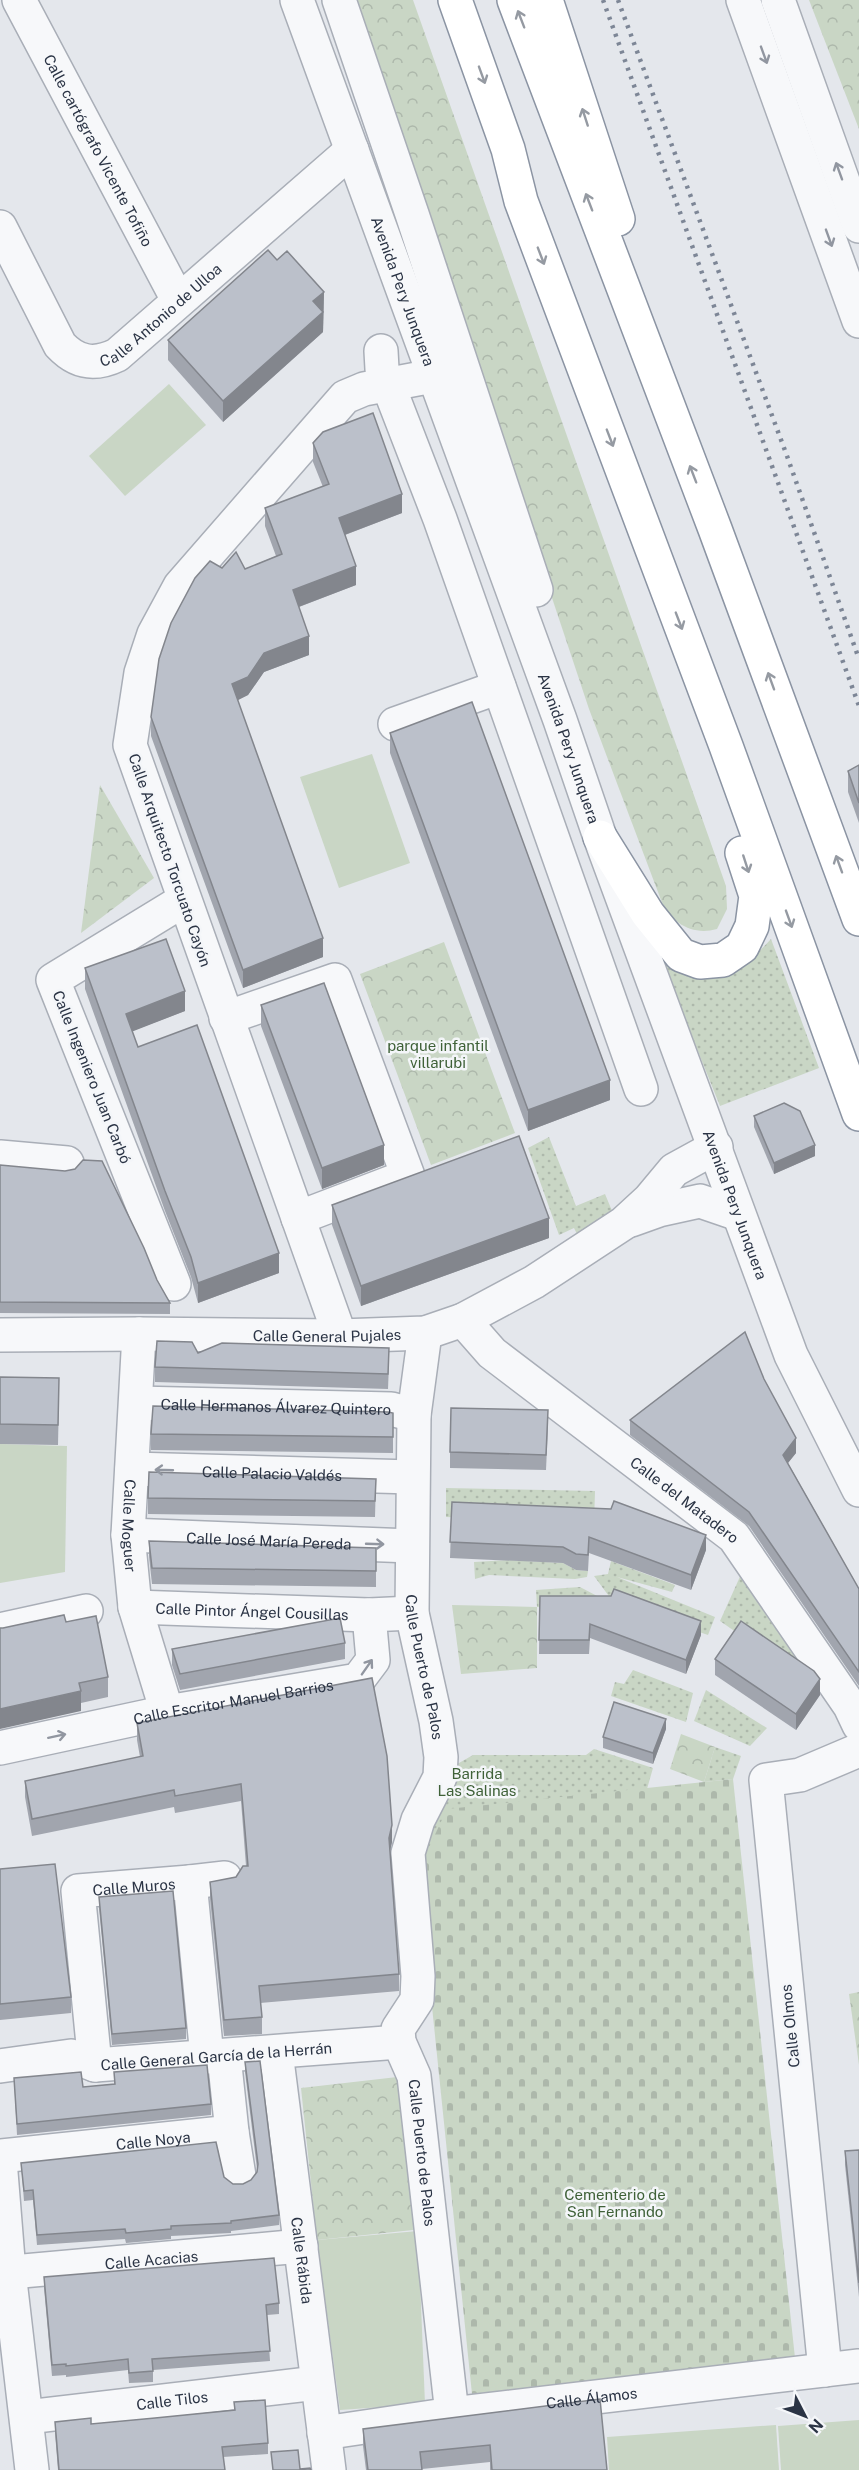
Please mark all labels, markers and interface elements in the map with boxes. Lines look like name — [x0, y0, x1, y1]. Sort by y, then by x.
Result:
one-way arrow — [514, 10, 525, 29]
one-way arrow — [759, 45, 770, 64]
street label: Calle cartógrafo Vicente Tofiño — [41, 51, 156, 249]
one-way arrow — [477, 65, 488, 84]
one-way arrow — [578, 108, 589, 127]
one-way arrow — [833, 162, 844, 181]
one-way arrow — [583, 193, 594, 212]
street label: Avenida Pery Junquera — [368, 214, 438, 368]
one-way arrow — [825, 229, 836, 247]
one-way arrow — [537, 246, 548, 265]
street label: Calle Antonio de Ulloa — [98, 260, 224, 369]
one-way arrow — [606, 428, 617, 447]
one-way arrow — [687, 465, 698, 484]
one-way arrow — [674, 611, 685, 630]
street label: Avenida Pery Junquera — [535, 671, 603, 825]
one-way arrow — [765, 672, 776, 691]
street label: Calle Arquitecto Torcuato Cayón — [125, 751, 215, 969]
one-way arrow — [741, 854, 752, 873]
one-way arrow — [832, 855, 843, 874]
one-way arrow — [784, 909, 795, 928]
street label: Calle Ingeniero Juan Carbó — [49, 988, 135, 1166]
park label: parque infantil villarubi — [387, 1037, 489, 1071]
street label: Avenida Pery Junquera — [700, 1128, 771, 1282]
street label: Calle General Pujales — [253, 1325, 402, 1345]
street label: Calle Hermanos Álvarez Quintero — [161, 1395, 391, 1418]
street label: Calle del Matadero — [627, 1453, 742, 1546]
street label: Calle Palacio Valdés — [202, 1463, 342, 1483]
one-way arrow — [155, 1464, 175, 1475]
street label: Calle Moguer — [119, 1479, 140, 1573]
street label: Calle José María Pereda — [186, 1529, 352, 1552]
one-way arrow — [365, 1539, 385, 1550]
street label: Calle Puerto de Palos — [404, 1594, 447, 1741]
street label: Calle Pintor Ángel Cousillas — [155, 1599, 349, 1623]
one-way arrow — [361, 1660, 373, 1676]
street label: Calle Escritor Manuel Barrios — [132, 1676, 335, 1728]
one-way arrow — [47, 1730, 66, 1741]
park label: Barrida Las Salinas — [438, 1765, 516, 1799]
street label: Calle Muros — [92, 1875, 176, 1898]
street label: Calle Olmos — [777, 1984, 803, 2068]
street label: Calle General García de la Herrán — [100, 2039, 333, 2073]
street label: Calle Puerto de Palos — [406, 2078, 439, 2227]
street label: Calle Noya — [115, 2128, 191, 2152]
park label: Cementerio de San Fernando — [564, 2186, 666, 2220]
street label: Calle Rábida — [288, 2216, 316, 2305]
street label: Calle Acacias — [104, 2247, 199, 2272]
street label: Calle Álamos — [545, 2384, 638, 2411]
north arrow — [775, 2386, 835, 2446]
street label: Calle Tilos — [135, 2387, 209, 2413]
text: N — [805, 2415, 827, 2437]

